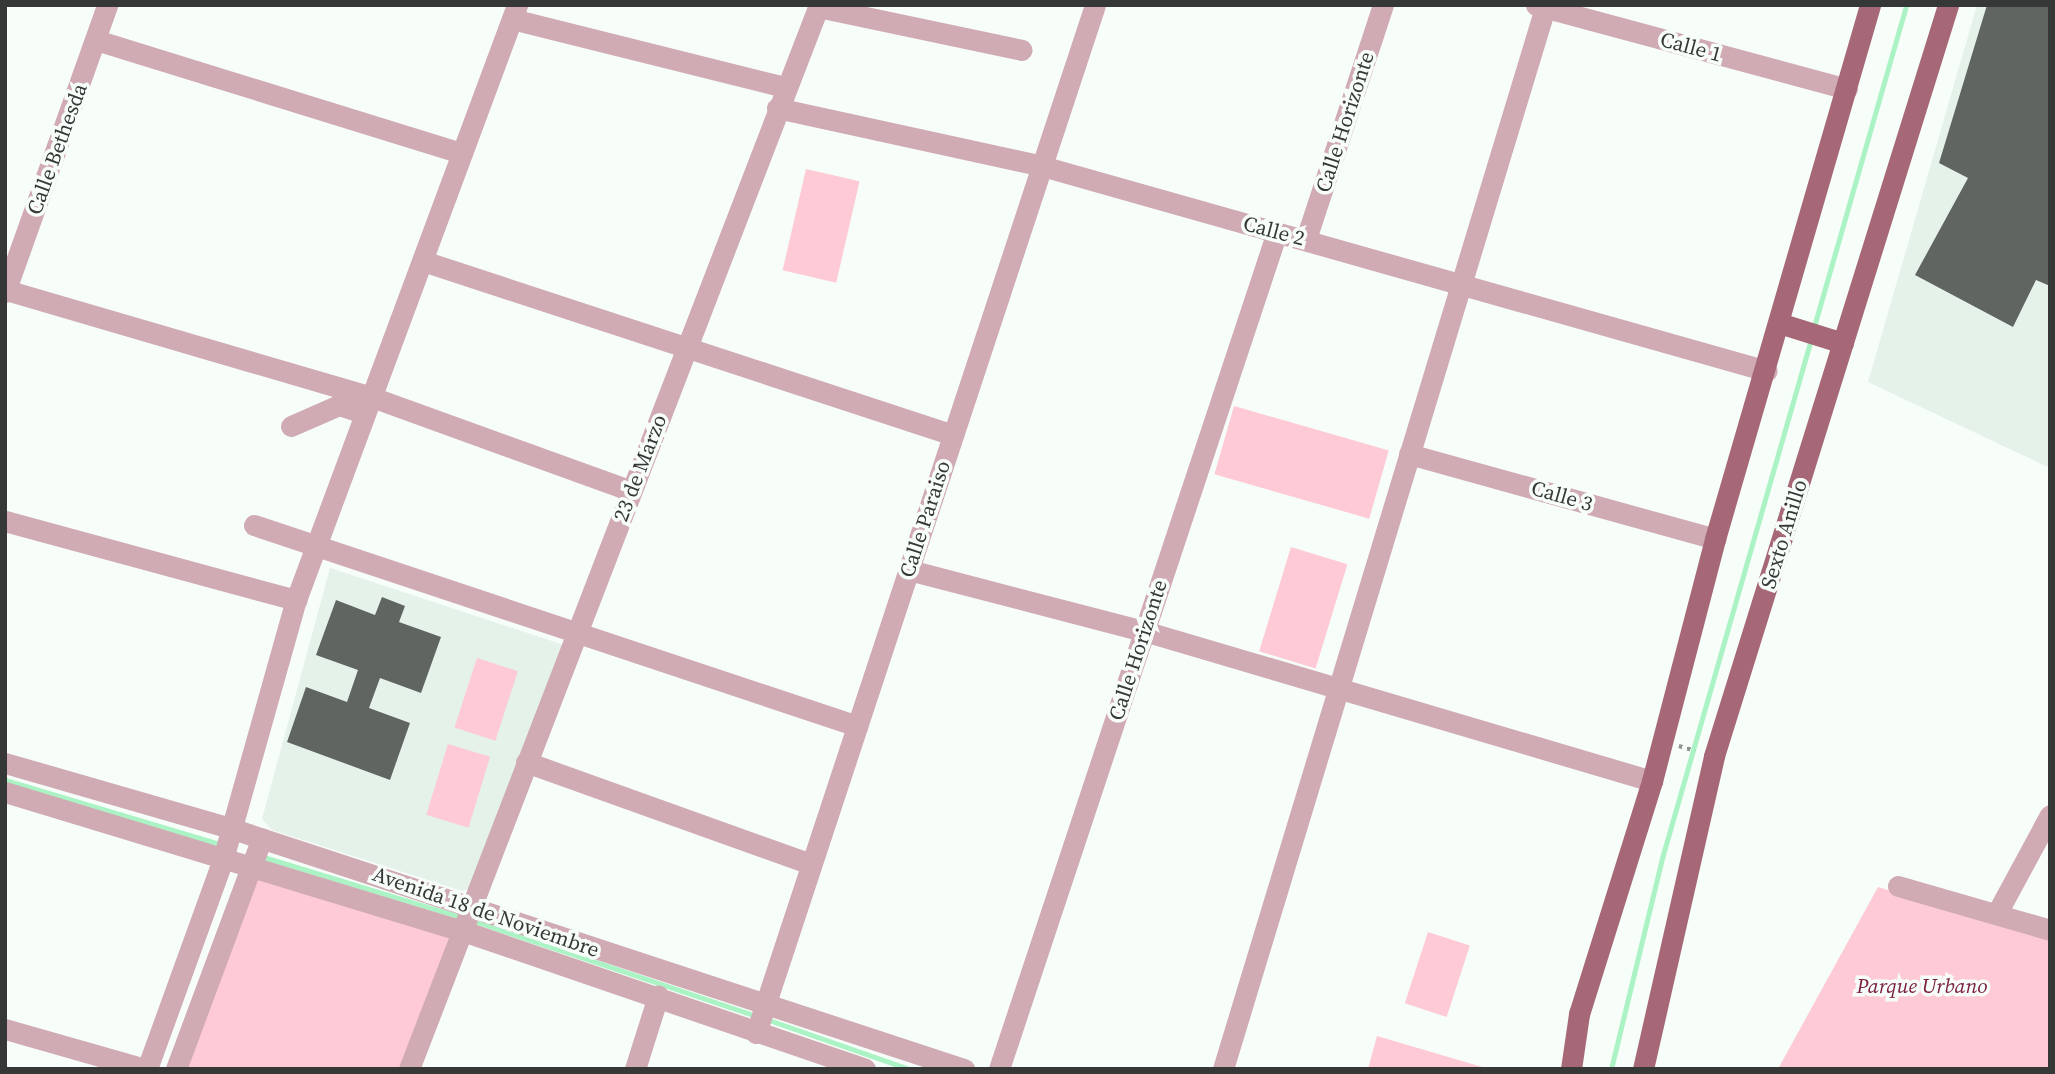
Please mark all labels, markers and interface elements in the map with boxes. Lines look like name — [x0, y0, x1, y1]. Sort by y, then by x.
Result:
street label: Calle 1 — [1658, 27, 1724, 67]
street label: Calle Horizonte — [1310, 49, 1380, 195]
street label: Calle Bethesda — [22, 80, 92, 218]
street label: Calle 2 — [1241, 211, 1307, 251]
street label: 23 de Marzo — [608, 411, 672, 525]
street label: Calle Paraiso — [894, 457, 956, 581]
street label: Calle 3 — [1528, 475, 1596, 517]
street label: Sexto Anillo — [1755, 476, 1813, 592]
street label: Calle Horizonte — [1103, 577, 1173, 723]
street label: Avenida 18 de Noviembre — [369, 861, 603, 963]
park label: Parque Urbano — [1856, 973, 1988, 999]

